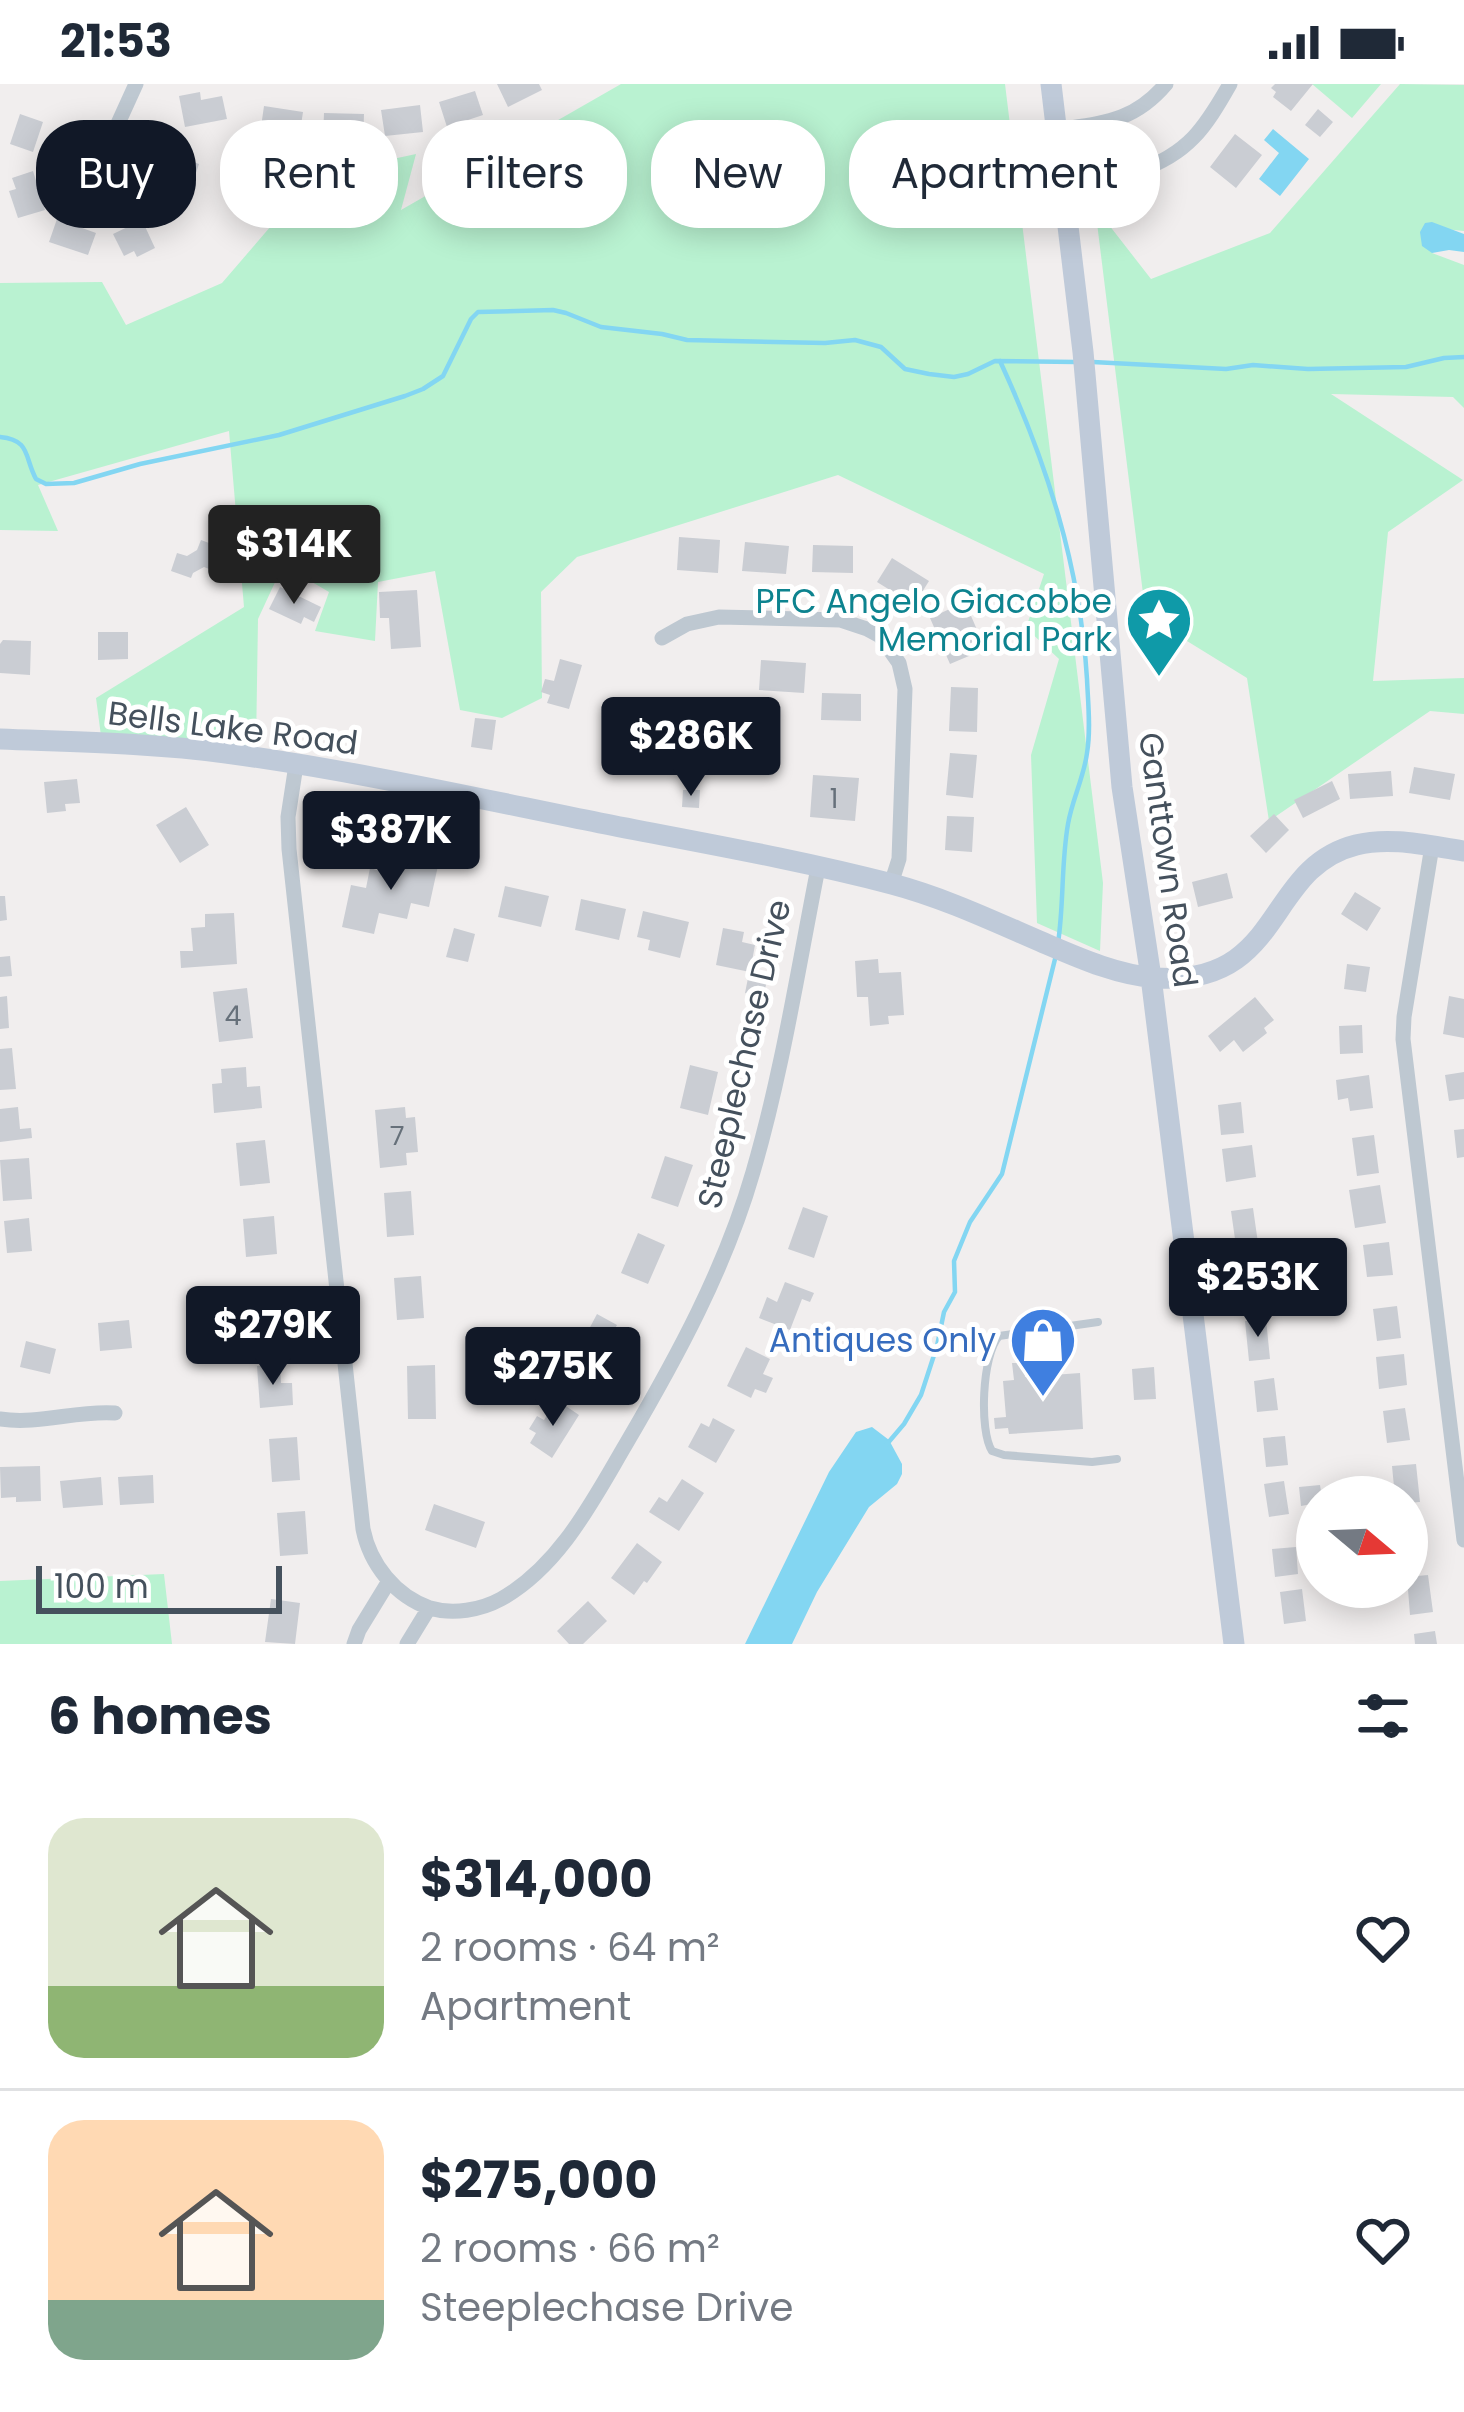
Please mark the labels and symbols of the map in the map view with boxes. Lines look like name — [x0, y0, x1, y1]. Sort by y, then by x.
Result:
pin: $314K — [210, 505, 378, 607]
place label: PFC Angelo Giacobbe Memorial Park — [755, 578, 1112, 663]
place icon: PFC Angelo Giacobbe Memorial Park — [1124, 585, 1194, 679]
street label: Bells Lake Road — [105, 689, 361, 767]
pin: $286K — [607, 697, 775, 799]
street label: Ganttown Road — [1127, 729, 1209, 991]
house number: 1 — [830, 780, 838, 817]
pin: $387K — [307, 791, 475, 893]
street label: Steeplechase Drive — [686, 895, 802, 1213]
house number: 4 — [225, 997, 242, 1034]
house number: 7 — [390, 1117, 404, 1154]
pin: $253K — [1174, 1238, 1342, 1340]
pin: $279K — [189, 1286, 357, 1388]
shop icon: Antiques Only — [1008, 1305, 1078, 1399]
place label: Antiques Only — [769, 1317, 996, 1364]
pin: $275K — [469, 1327, 637, 1429]
north arrow — [1296, 1476, 1428, 1608]
scale bar — [36, 1560, 282, 1613]

